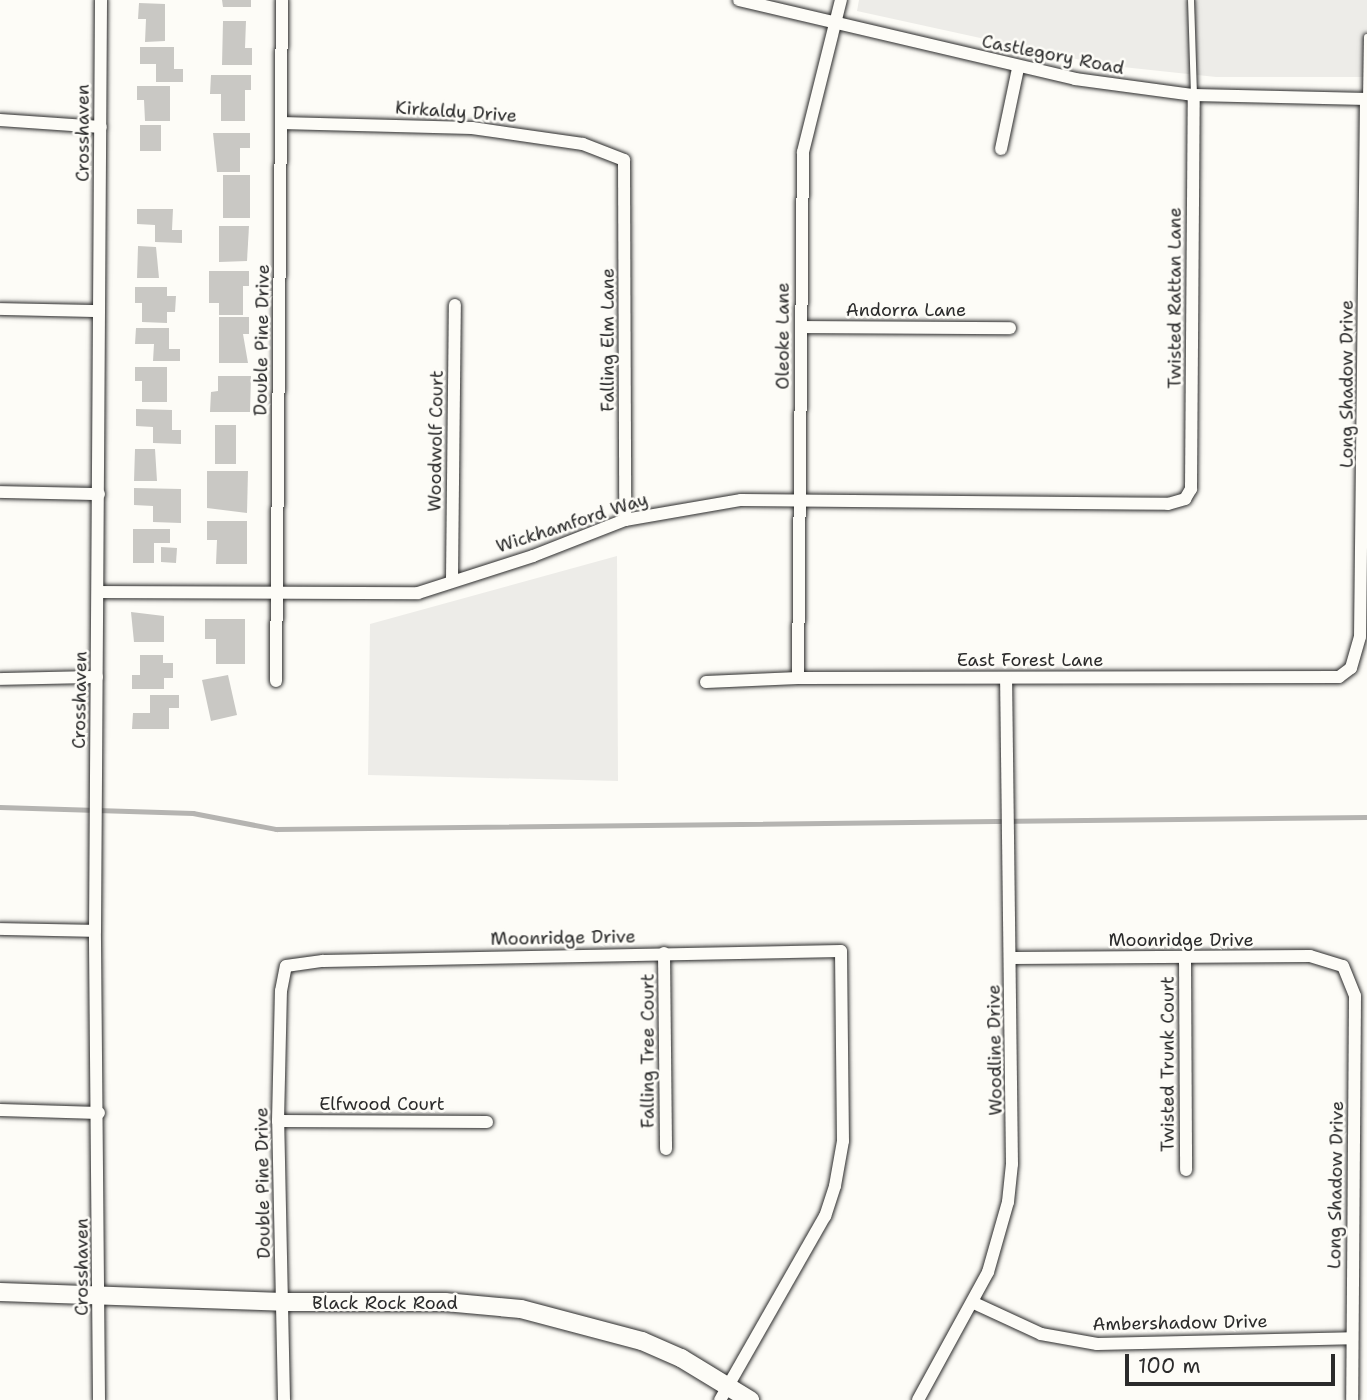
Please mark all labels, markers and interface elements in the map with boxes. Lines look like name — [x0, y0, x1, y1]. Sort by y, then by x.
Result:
street label: Castlegory Road — [980, 31, 1126, 79]
street label: Crosshaven — [72, 84, 94, 182]
street label: Kirkaldy Drive — [394, 97, 518, 127]
street label: Twisted Rattan Lane — [1164, 207, 1186, 389]
street label: Double Pine Drive — [250, 264, 274, 416]
street label: Falling Elm Lane — [597, 268, 619, 412]
street label: Oleoke Lane — [772, 282, 794, 390]
street label: Andorra Lane — [846, 299, 966, 321]
street label: Long Shadow Drive — [1336, 300, 1358, 468]
street label: Woodwolf Court — [424, 370, 448, 512]
street label: Wickhamford Way — [493, 488, 651, 558]
street label: East Forest Lane — [957, 649, 1103, 671]
street label: Crosshaven — [68, 651, 92, 749]
street label: Moonridge Drive — [490, 926, 636, 950]
street label: Moonridge Drive — [1108, 929, 1254, 951]
street label: Falling Tree Court — [637, 974, 659, 1128]
street label: Twisted Trunk Court — [1157, 976, 1179, 1152]
street label: Woodline Drive — [983, 984, 1007, 1116]
street label: Elfwood Court — [319, 1093, 445, 1115]
street label: Long Shadow Drive — [1324, 1101, 1348, 1269]
street label: Double Pine Drive — [251, 1107, 275, 1259]
street label: Crosshaven — [71, 1218, 93, 1316]
street label: Black Rock Road — [312, 1292, 458, 1314]
street label: Ambershadow Drive — [1092, 1311, 1268, 1335]
scale bar — [1129, 1340, 1339, 1384]
text: 100 m — [1138, 1352, 1201, 1380]

